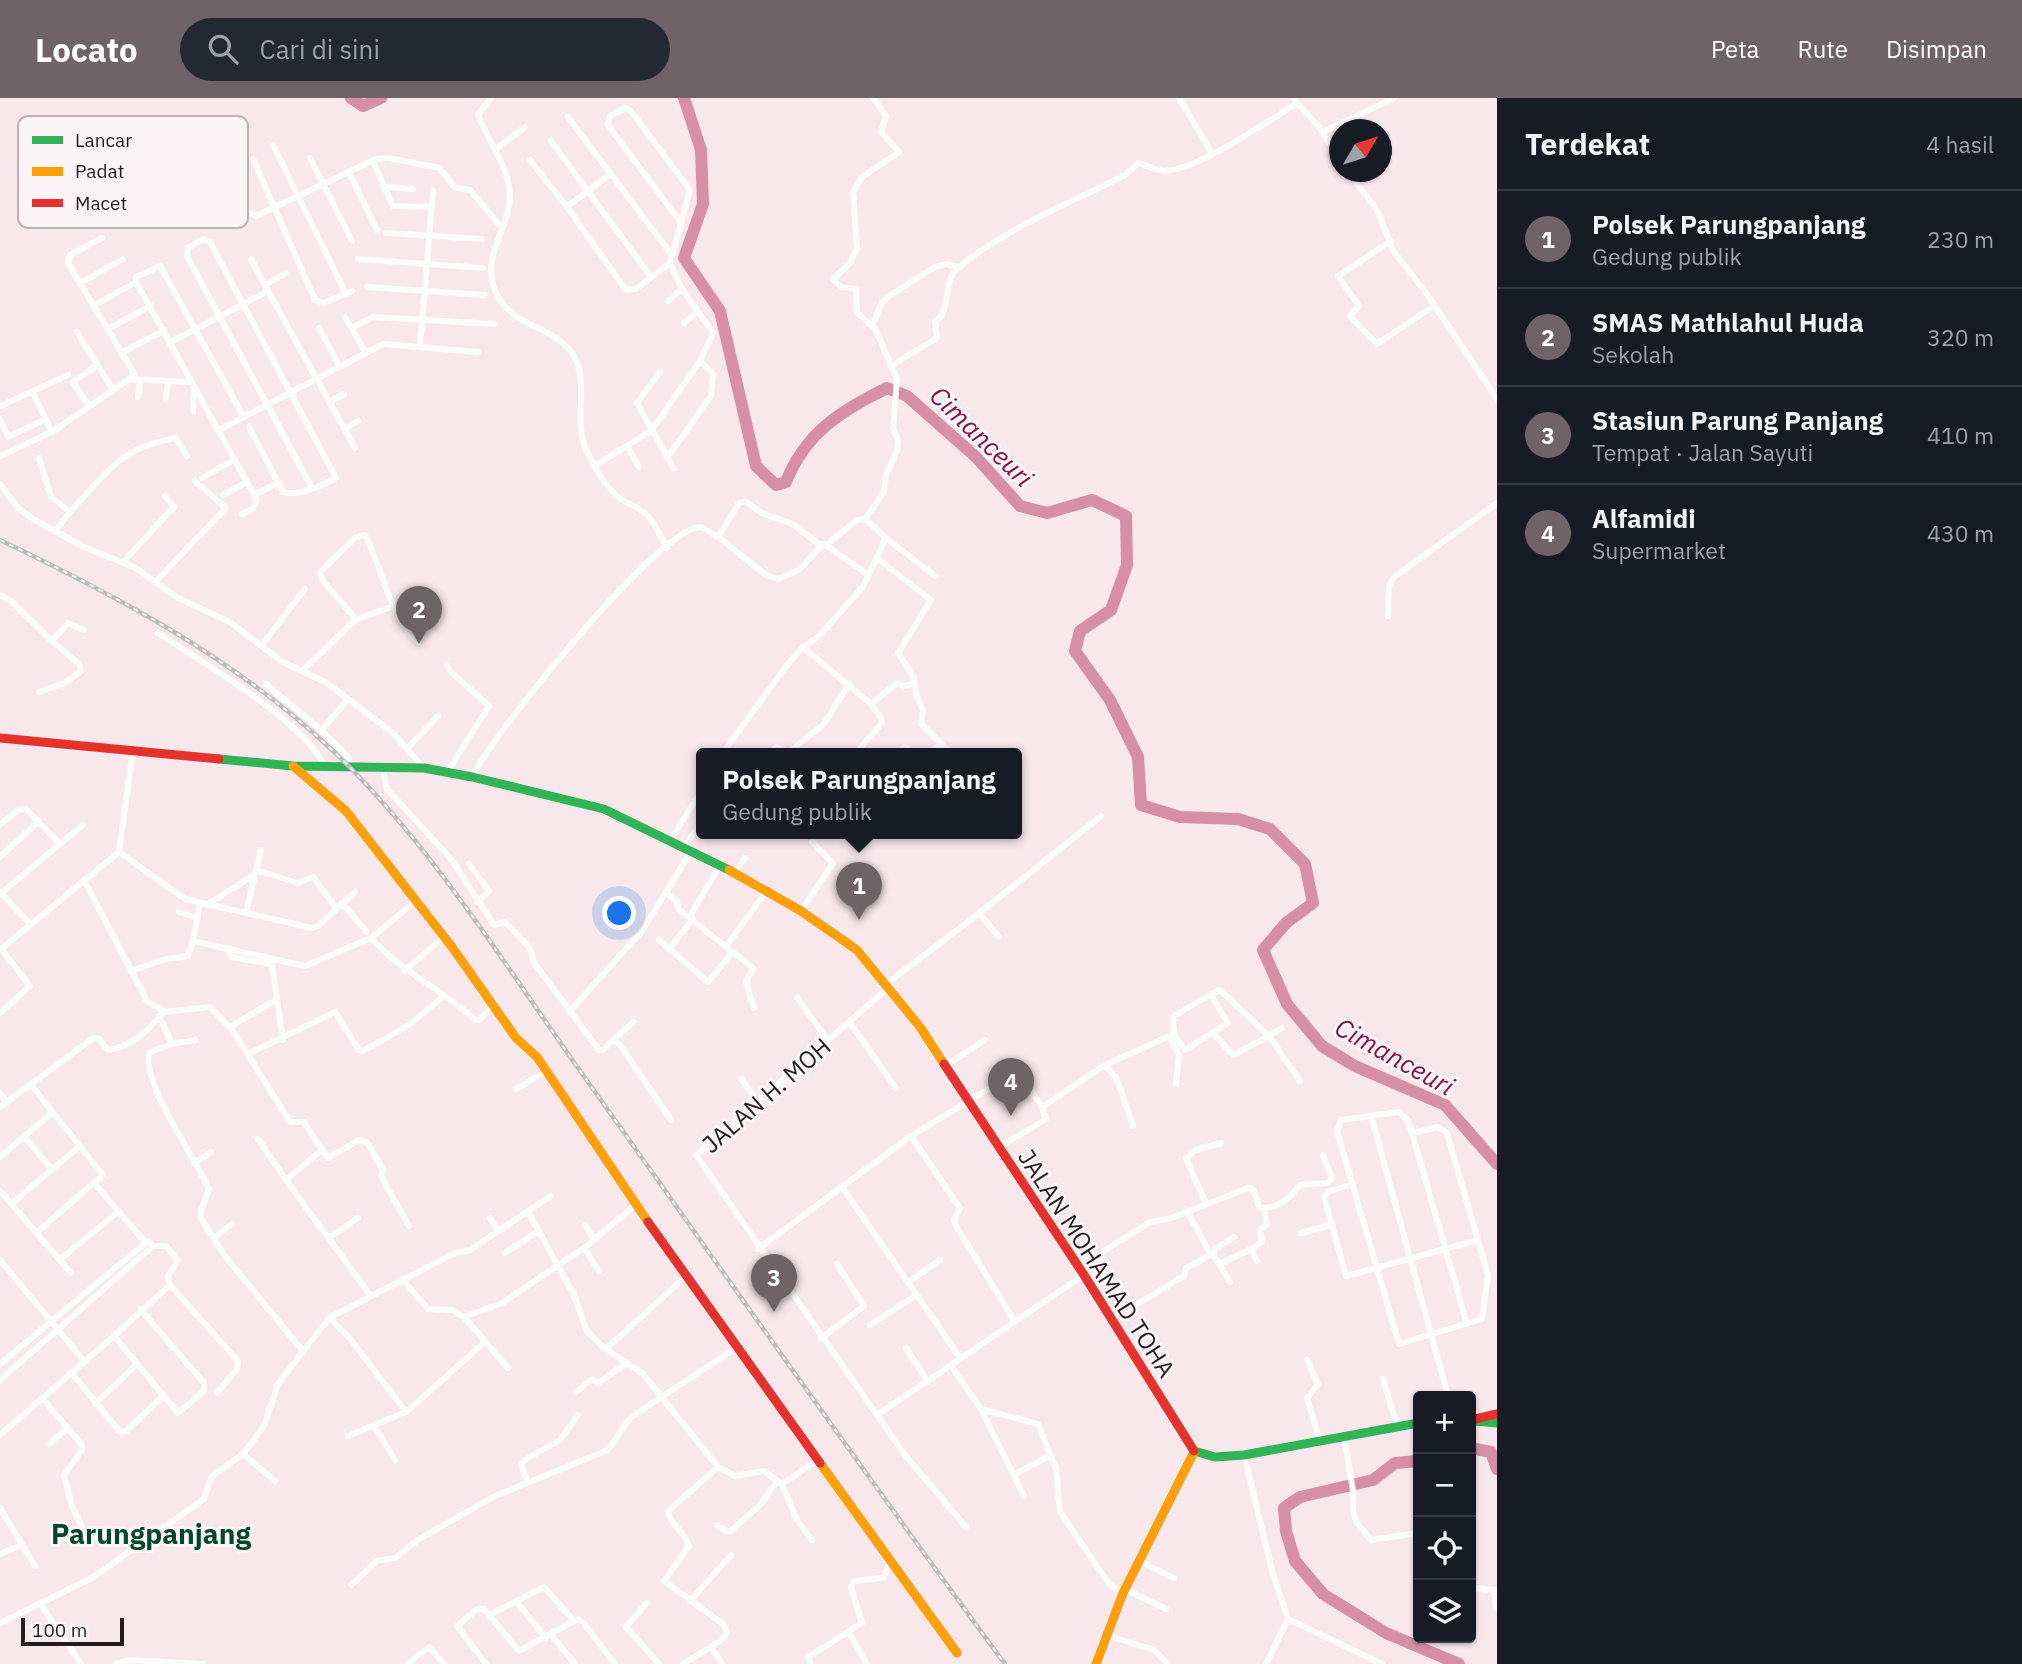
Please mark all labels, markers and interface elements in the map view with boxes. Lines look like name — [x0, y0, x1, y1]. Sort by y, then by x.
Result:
search box — [180, 18, 670, 81]
text: Locato — [35, 28, 138, 71]
icon: search — [204, 30, 242, 68]
text: Cari di sini — [260, 32, 380, 66]
text: Peta — [1711, 33, 1759, 65]
text: Rute — [1797, 33, 1848, 65]
text: Disimpan — [1886, 33, 1987, 65]
legend — [18, 116, 248, 228]
north arrow — [1329, 119, 1392, 182]
text: Terdekat — [1525, 124, 1650, 163]
text: Lancar — [75, 128, 132, 152]
text: 4 hasil — [1926, 129, 1994, 159]
text: Padat — [75, 159, 124, 183]
text: Macet — [75, 191, 127, 215]
text: Polsek Parungpanjang — [1592, 207, 1865, 241]
text: 1 — [1541, 224, 1555, 254]
text: 230 m — [1927, 224, 1994, 254]
text: Gedung publik — [1592, 241, 1742, 271]
text: SMAS Mathlahul Huda — [1592, 305, 1864, 339]
text: 2 — [1541, 322, 1555, 352]
text: 320 m — [1927, 322, 1994, 352]
text: Sekolah — [1592, 339, 1674, 369]
water label: Cimanceuri — [923, 378, 1041, 494]
text: Stasiun Parung Panjang — [1592, 403, 1883, 437]
text: 3 — [1541, 420, 1555, 450]
text: 410 m — [1927, 420, 1994, 450]
text: Tempat · Jalan Sayuti — [1592, 437, 1813, 467]
text: Alfamidi — [1592, 501, 1696, 535]
text: 4 — [1541, 518, 1555, 548]
text: 430 m — [1927, 518, 1994, 548]
text: Supermarket — [1592, 535, 1726, 565]
pin: 2 — [396, 586, 442, 644]
popup — [696, 748, 1022, 839]
text: Polsek Parungpanjang — [722, 762, 996, 796]
text: Gedung publik — [722, 796, 872, 826]
pin: 1 — [836, 862, 882, 920]
your location — [602, 896, 636, 930]
water label: Cimanceuri — [1329, 1009, 1461, 1103]
street label: JALAN H. MOH — [695, 1030, 837, 1160]
pin: 4 — [988, 1058, 1034, 1116]
street label: JALAN MOHAMAD TOHA — [1011, 1143, 1183, 1383]
pin: 3 — [751, 1254, 797, 1312]
map controls — [1413, 1391, 1476, 1643]
button: + — [1413, 1391, 1476, 1454]
button: − — [1413, 1454, 1476, 1517]
district label: Parungpanjang — [51, 1515, 251, 1552]
button: locate — [1413, 1517, 1476, 1580]
button: layers — [1413, 1580, 1476, 1643]
scale bar — [21, 1615, 124, 1647]
text: 100 m — [32, 1618, 87, 1642]

